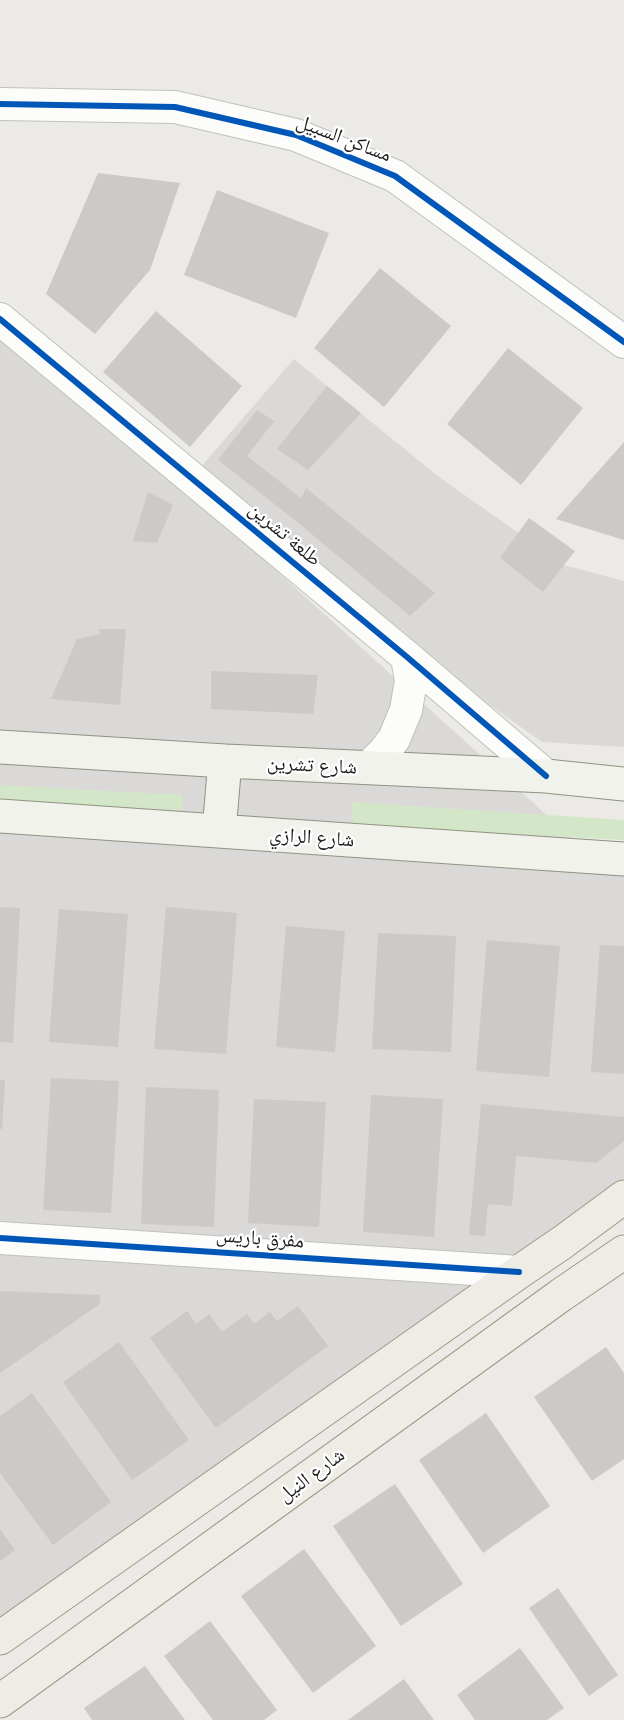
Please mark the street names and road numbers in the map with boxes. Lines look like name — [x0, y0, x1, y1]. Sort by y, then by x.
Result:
street label: مساكن السبيل — [293, 109, 395, 167]
street label: طلعة تشرين — [244, 497, 326, 571]
street label: شارع تشرين — [266, 751, 358, 779]
street label: شارع الرازي — [269, 822, 355, 852]
street label: مفرق باريس — [215, 1223, 305, 1253]
street label: شارع النيل — [273, 1443, 349, 1507]

